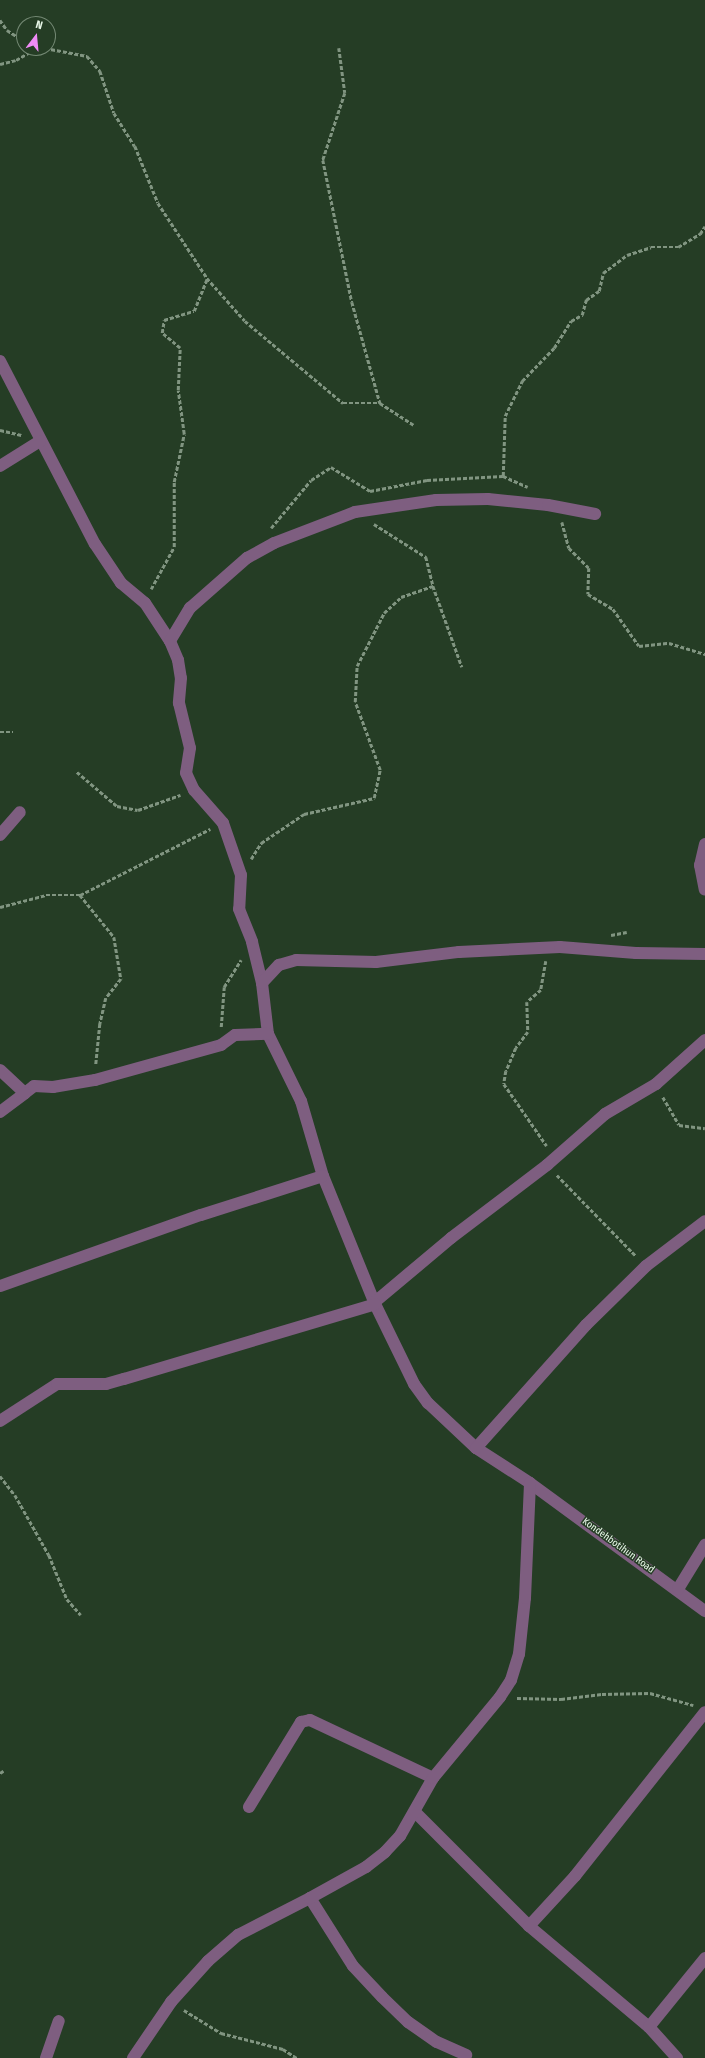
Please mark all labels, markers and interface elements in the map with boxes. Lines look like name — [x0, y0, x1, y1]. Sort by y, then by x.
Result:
north arrow — [16, 16, 56, 56]
text: N — [34, 18, 44, 32]
street label: Kondehbotihun Road — [579, 1516, 657, 1576]

